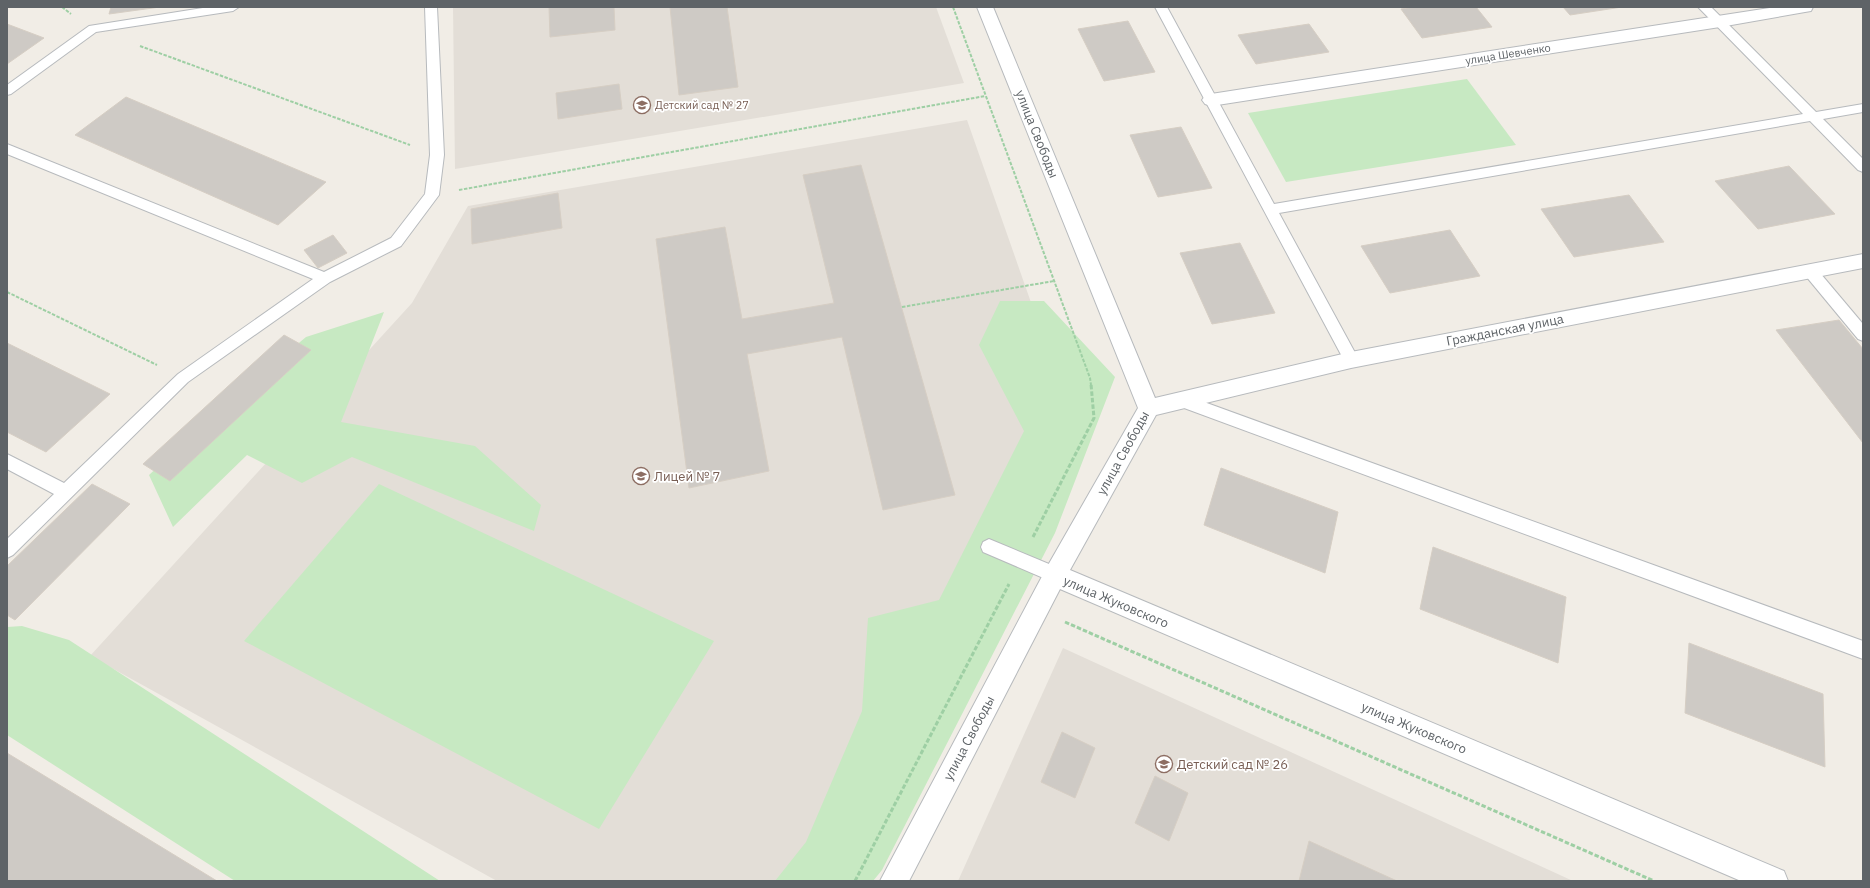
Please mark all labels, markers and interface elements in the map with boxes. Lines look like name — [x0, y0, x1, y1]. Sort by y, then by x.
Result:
street label: улица Шевченко — [1464, 40, 1552, 68]
street label: улица Свободы — [1012, 87, 1062, 181]
school or university icon: Детский сад № 27 — [632, 95, 652, 115]
place label: Детский сад № 27 — [655, 98, 749, 112]
street label: Гражданская улица — [1445, 310, 1565, 350]
street label: улица Свободы — [1093, 408, 1153, 498]
school or university icon: Лицей № 7 — [631, 466, 651, 486]
place label: Лицей № 7 — [654, 468, 720, 485]
street label: улица Жуковского — [1061, 572, 1171, 632]
street label: улица Свободы — [940, 693, 998, 783]
street label: улица Жуковского — [1359, 698, 1469, 758]
school or university icon: Детский сад № 26 — [1154, 754, 1174, 774]
place label: Детский сад № 26 — [1177, 756, 1288, 773]

